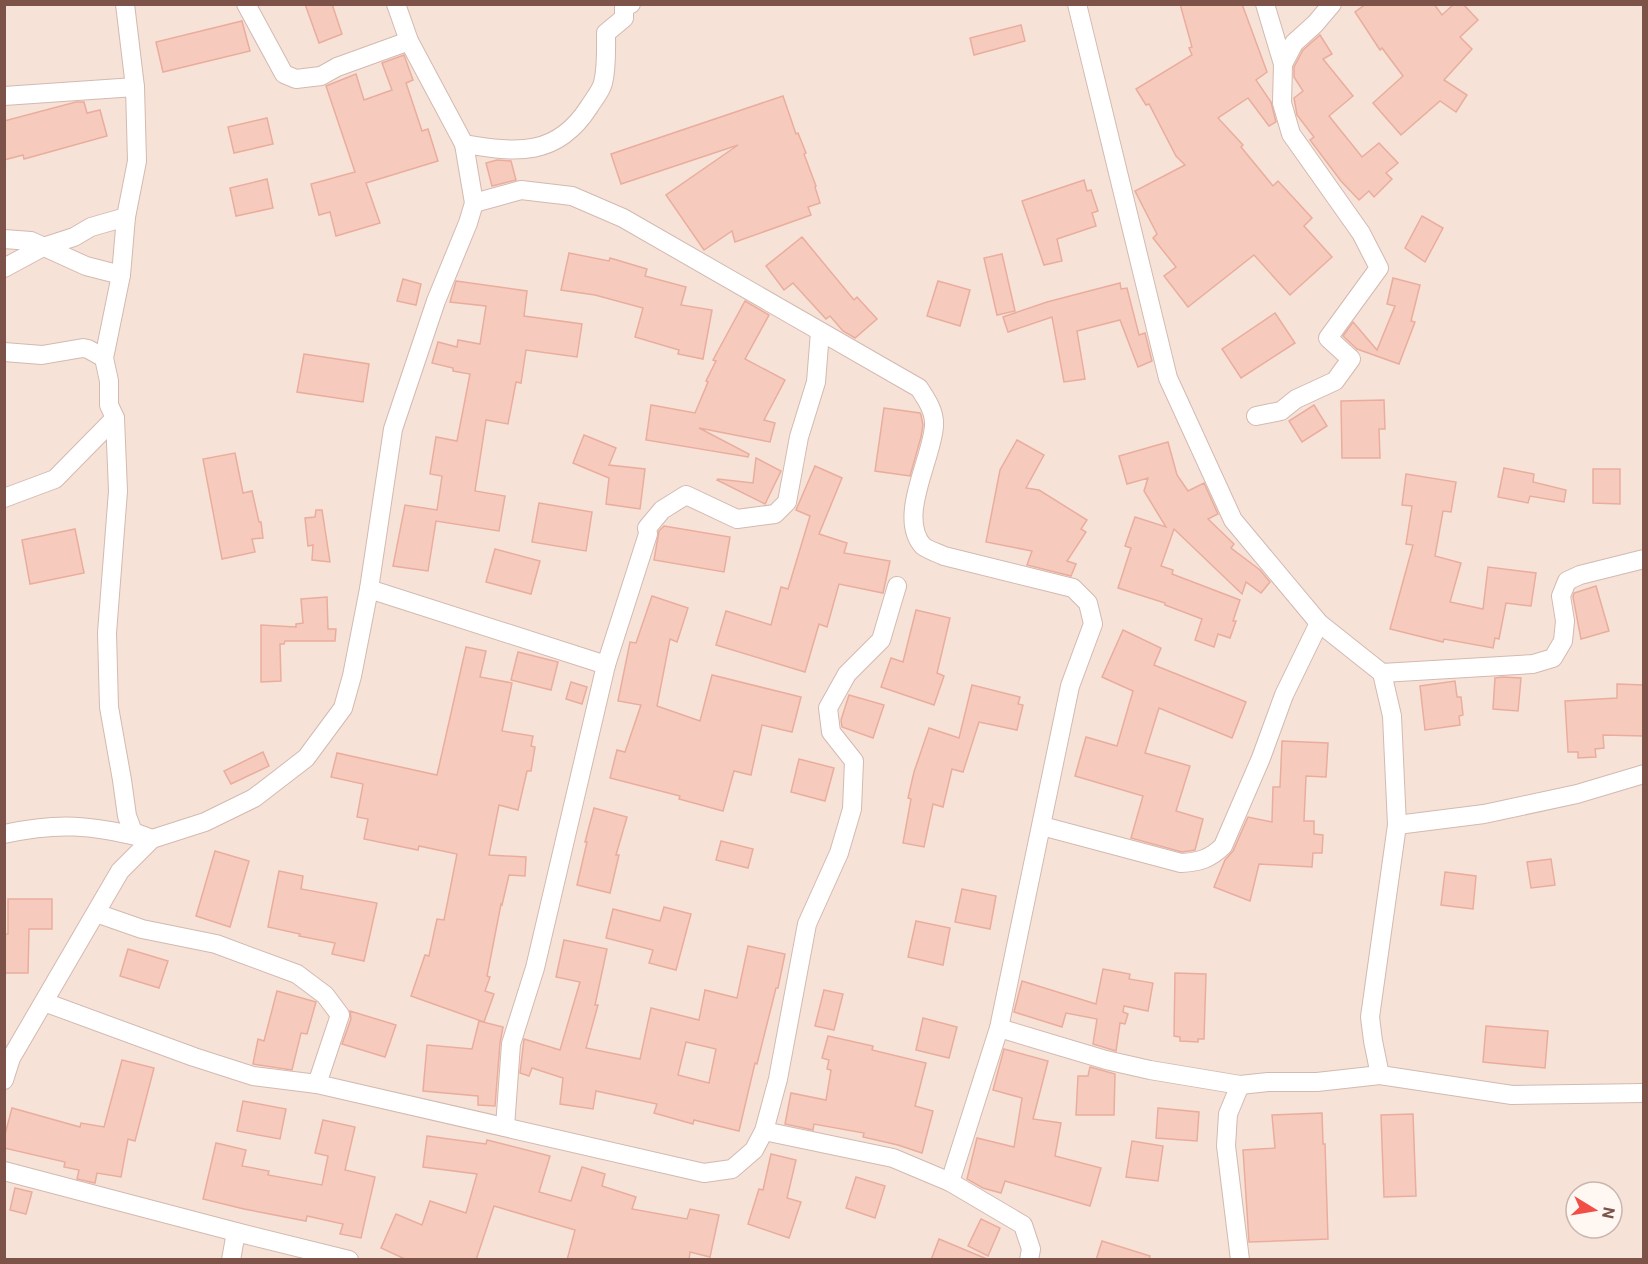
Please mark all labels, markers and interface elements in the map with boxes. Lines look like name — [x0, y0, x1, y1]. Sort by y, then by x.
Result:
north arrow — [1564, 1180, 1624, 1240]
text: N — [1598, 1205, 1619, 1220]

